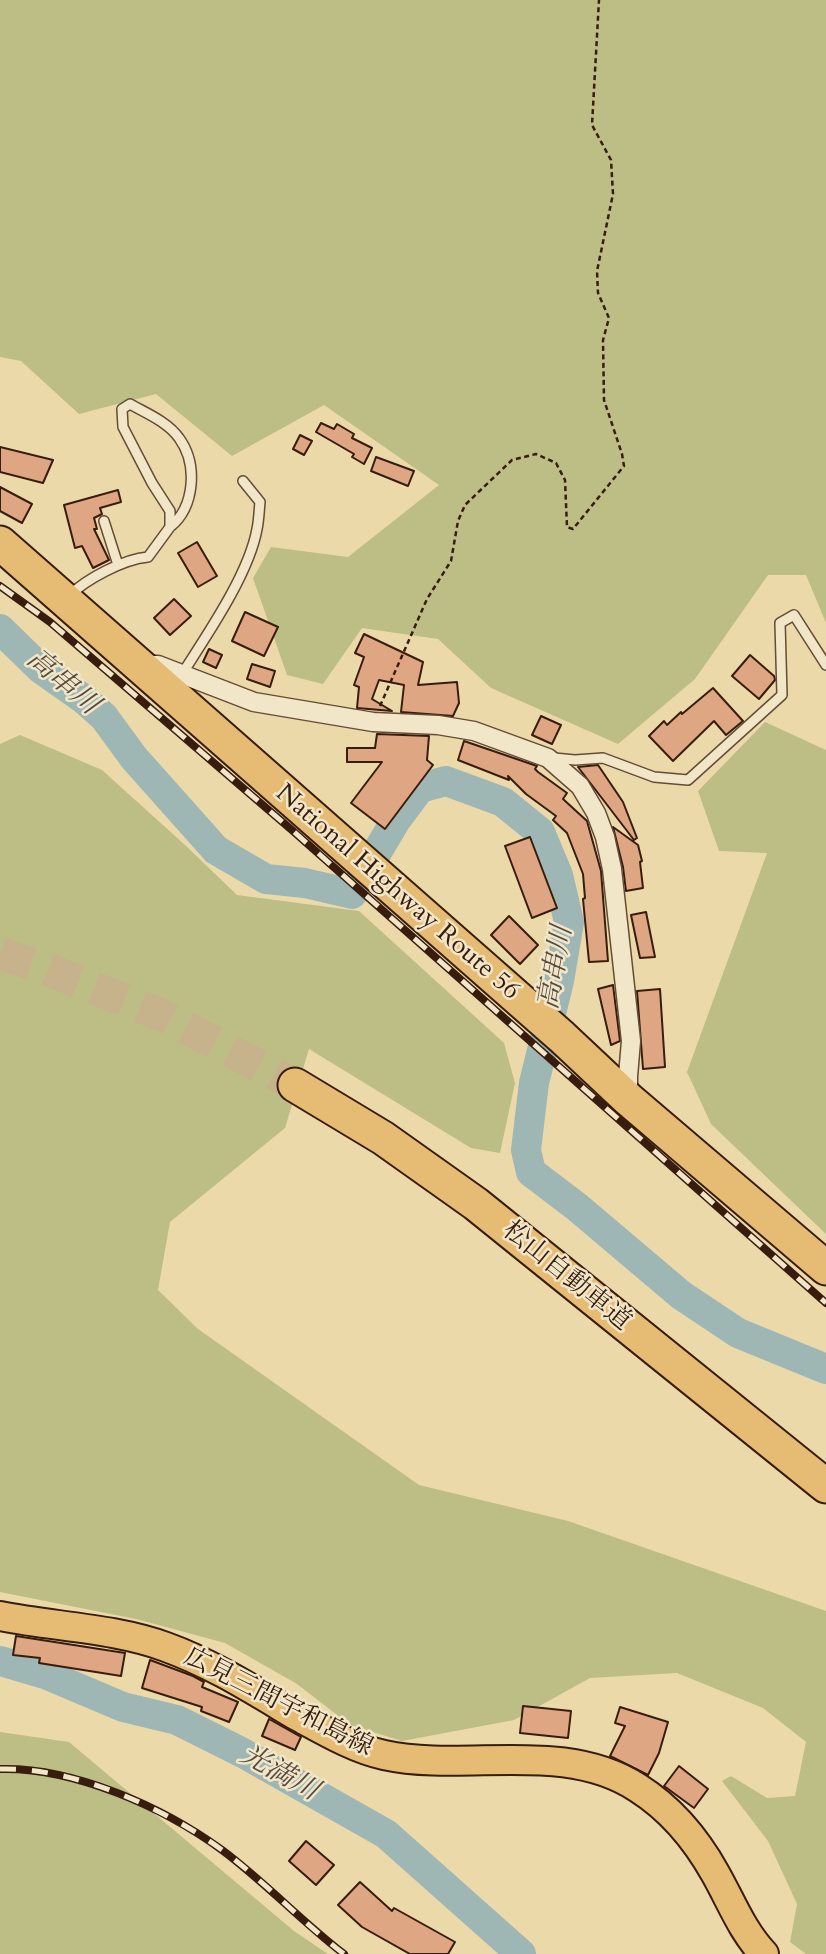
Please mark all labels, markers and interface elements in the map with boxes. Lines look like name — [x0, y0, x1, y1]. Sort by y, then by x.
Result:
water label: 高串川 — [19, 643, 105, 723]
street label: National Highway Route 56 — [269, 778, 525, 1008]
water label: 高串川 — [533, 924, 581, 1012]
street label: 松山自動車道 — [496, 1216, 636, 1338]
street label: 広見三間宇和島線 — [178, 1642, 378, 1764]
water label: 光満川 — [234, 1739, 324, 1809]

